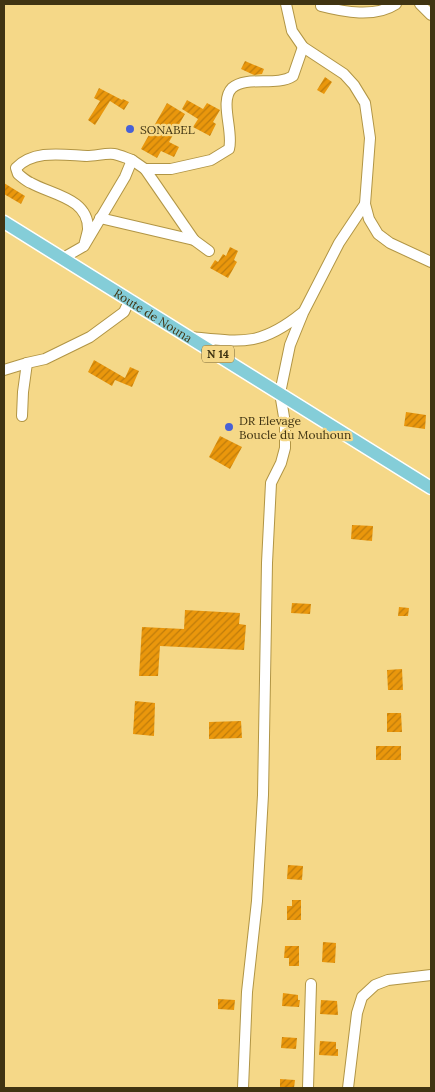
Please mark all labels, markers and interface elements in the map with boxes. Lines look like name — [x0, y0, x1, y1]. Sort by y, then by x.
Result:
place label: SONABEL — [140, 122, 195, 137]
marker: SONABEL — [124, 123, 136, 135]
street label: Route de Nouna — [111, 285, 195, 345]
road number: N 14 — [202, 346, 234, 362]
place label: DR Elevage Boucle du Mouhoun — [239, 413, 351, 442]
marker: DR Elevage Boucle du Mouhoun — [223, 421, 235, 433]

